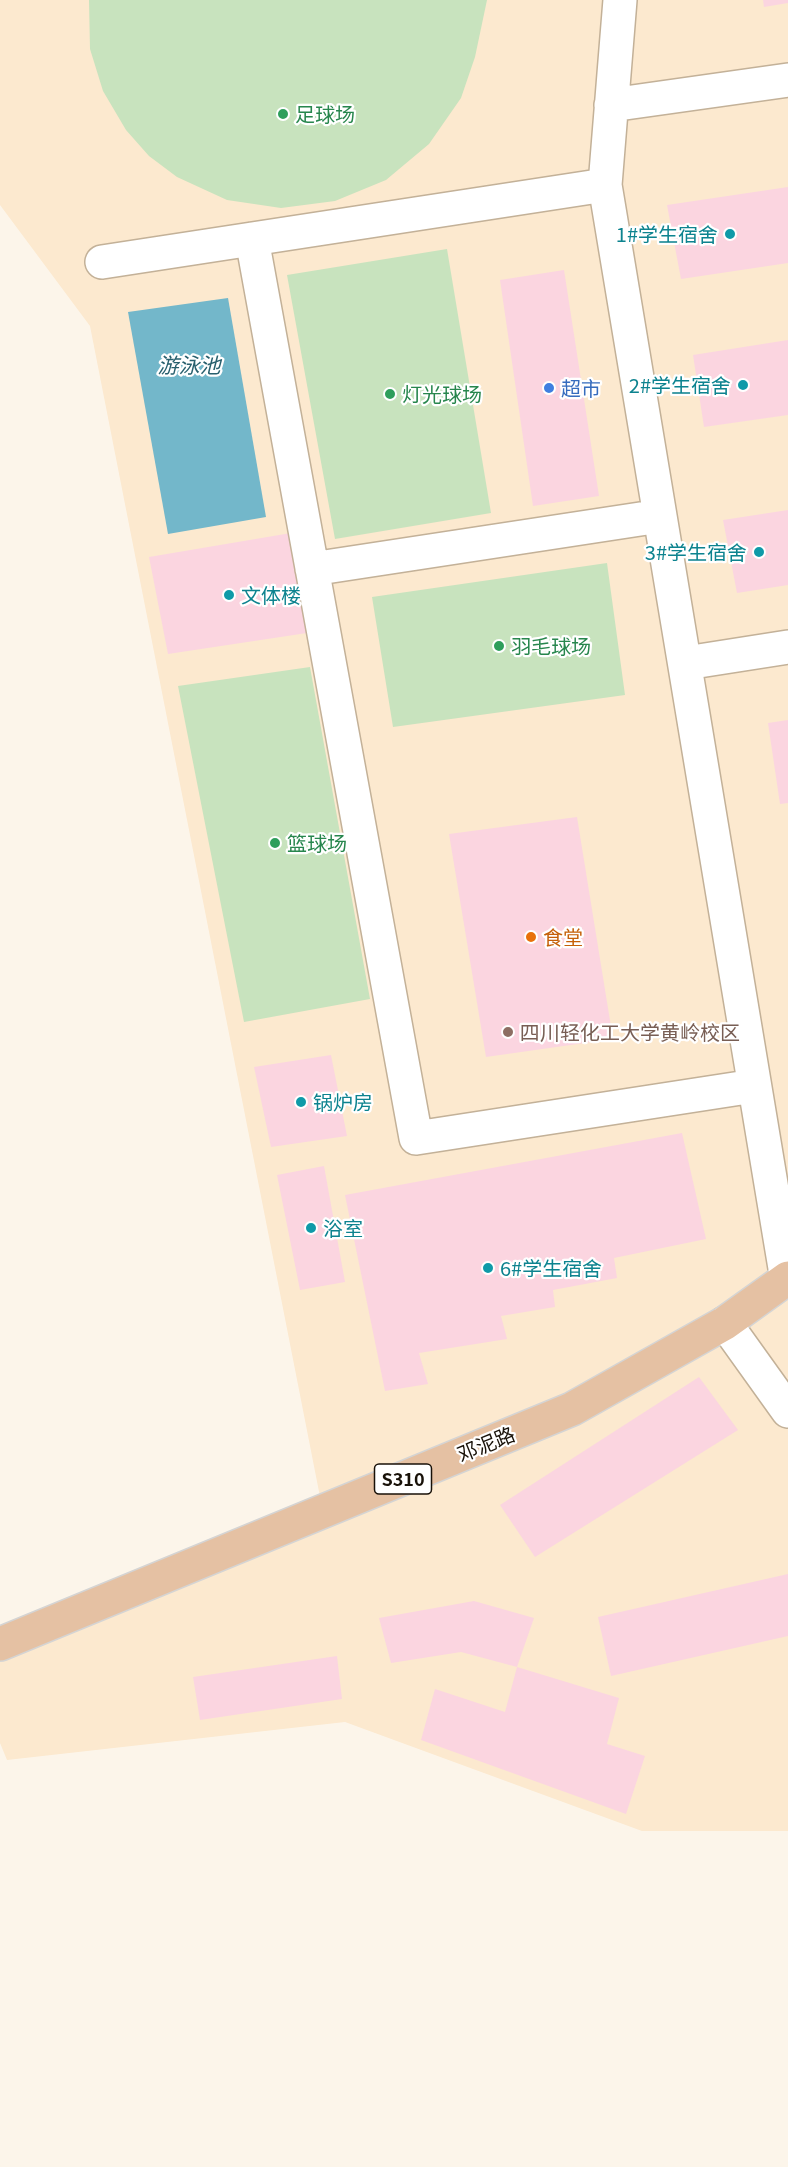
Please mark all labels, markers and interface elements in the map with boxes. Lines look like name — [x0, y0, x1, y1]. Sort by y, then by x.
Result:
place label: 足球场 — [295, 102, 355, 126]
marker: 足球场 — [276, 107, 290, 121]
place label: 1#学生宿舍 — [616, 222, 718, 246]
marker: 1#学生宿舍 — [723, 227, 737, 241]
water label: 游泳池 — [158, 352, 220, 378]
place label: 2#学生宿舍 — [629, 373, 731, 397]
place label: 超市 — [561, 376, 601, 400]
marker: 2#学生宿舍 — [736, 378, 750, 392]
marker: 超市 — [542, 381, 556, 395]
place label: 灯光球场 — [402, 382, 482, 406]
marker: 灯光球场 — [383, 387, 397, 401]
place label: 3#学生宿舍 — [645, 540, 747, 564]
marker: 3#学生宿舍 — [752, 545, 766, 559]
place label: 文体楼 — [241, 583, 301, 607]
marker: 文体楼 — [222, 588, 236, 602]
place label: 羽毛球场 — [511, 634, 591, 658]
marker: 羽毛球场 — [492, 639, 506, 653]
place label: 篮球场 — [287, 831, 347, 855]
marker: 篮球场 — [268, 836, 282, 850]
place label: 食堂 — [543, 925, 583, 949]
marker: 食堂 — [524, 930, 538, 944]
place label: 四川轻化工大学黄岭校区 — [520, 1020, 740, 1044]
marker: 四川轻化工大学黄岭校区 — [501, 1025, 515, 1039]
place label: 锅炉房 — [313, 1090, 373, 1114]
marker: 锅炉房 — [294, 1095, 308, 1109]
place label: 浴室 — [323, 1216, 363, 1240]
marker: 浴室 — [304, 1221, 318, 1235]
place label: 6#学生宿舍 — [500, 1256, 602, 1280]
marker: 6#学生宿舍 — [481, 1261, 495, 1275]
street label: 邓泥路 — [454, 1422, 518, 1466]
road number: S310 — [374, 1464, 432, 1494]

